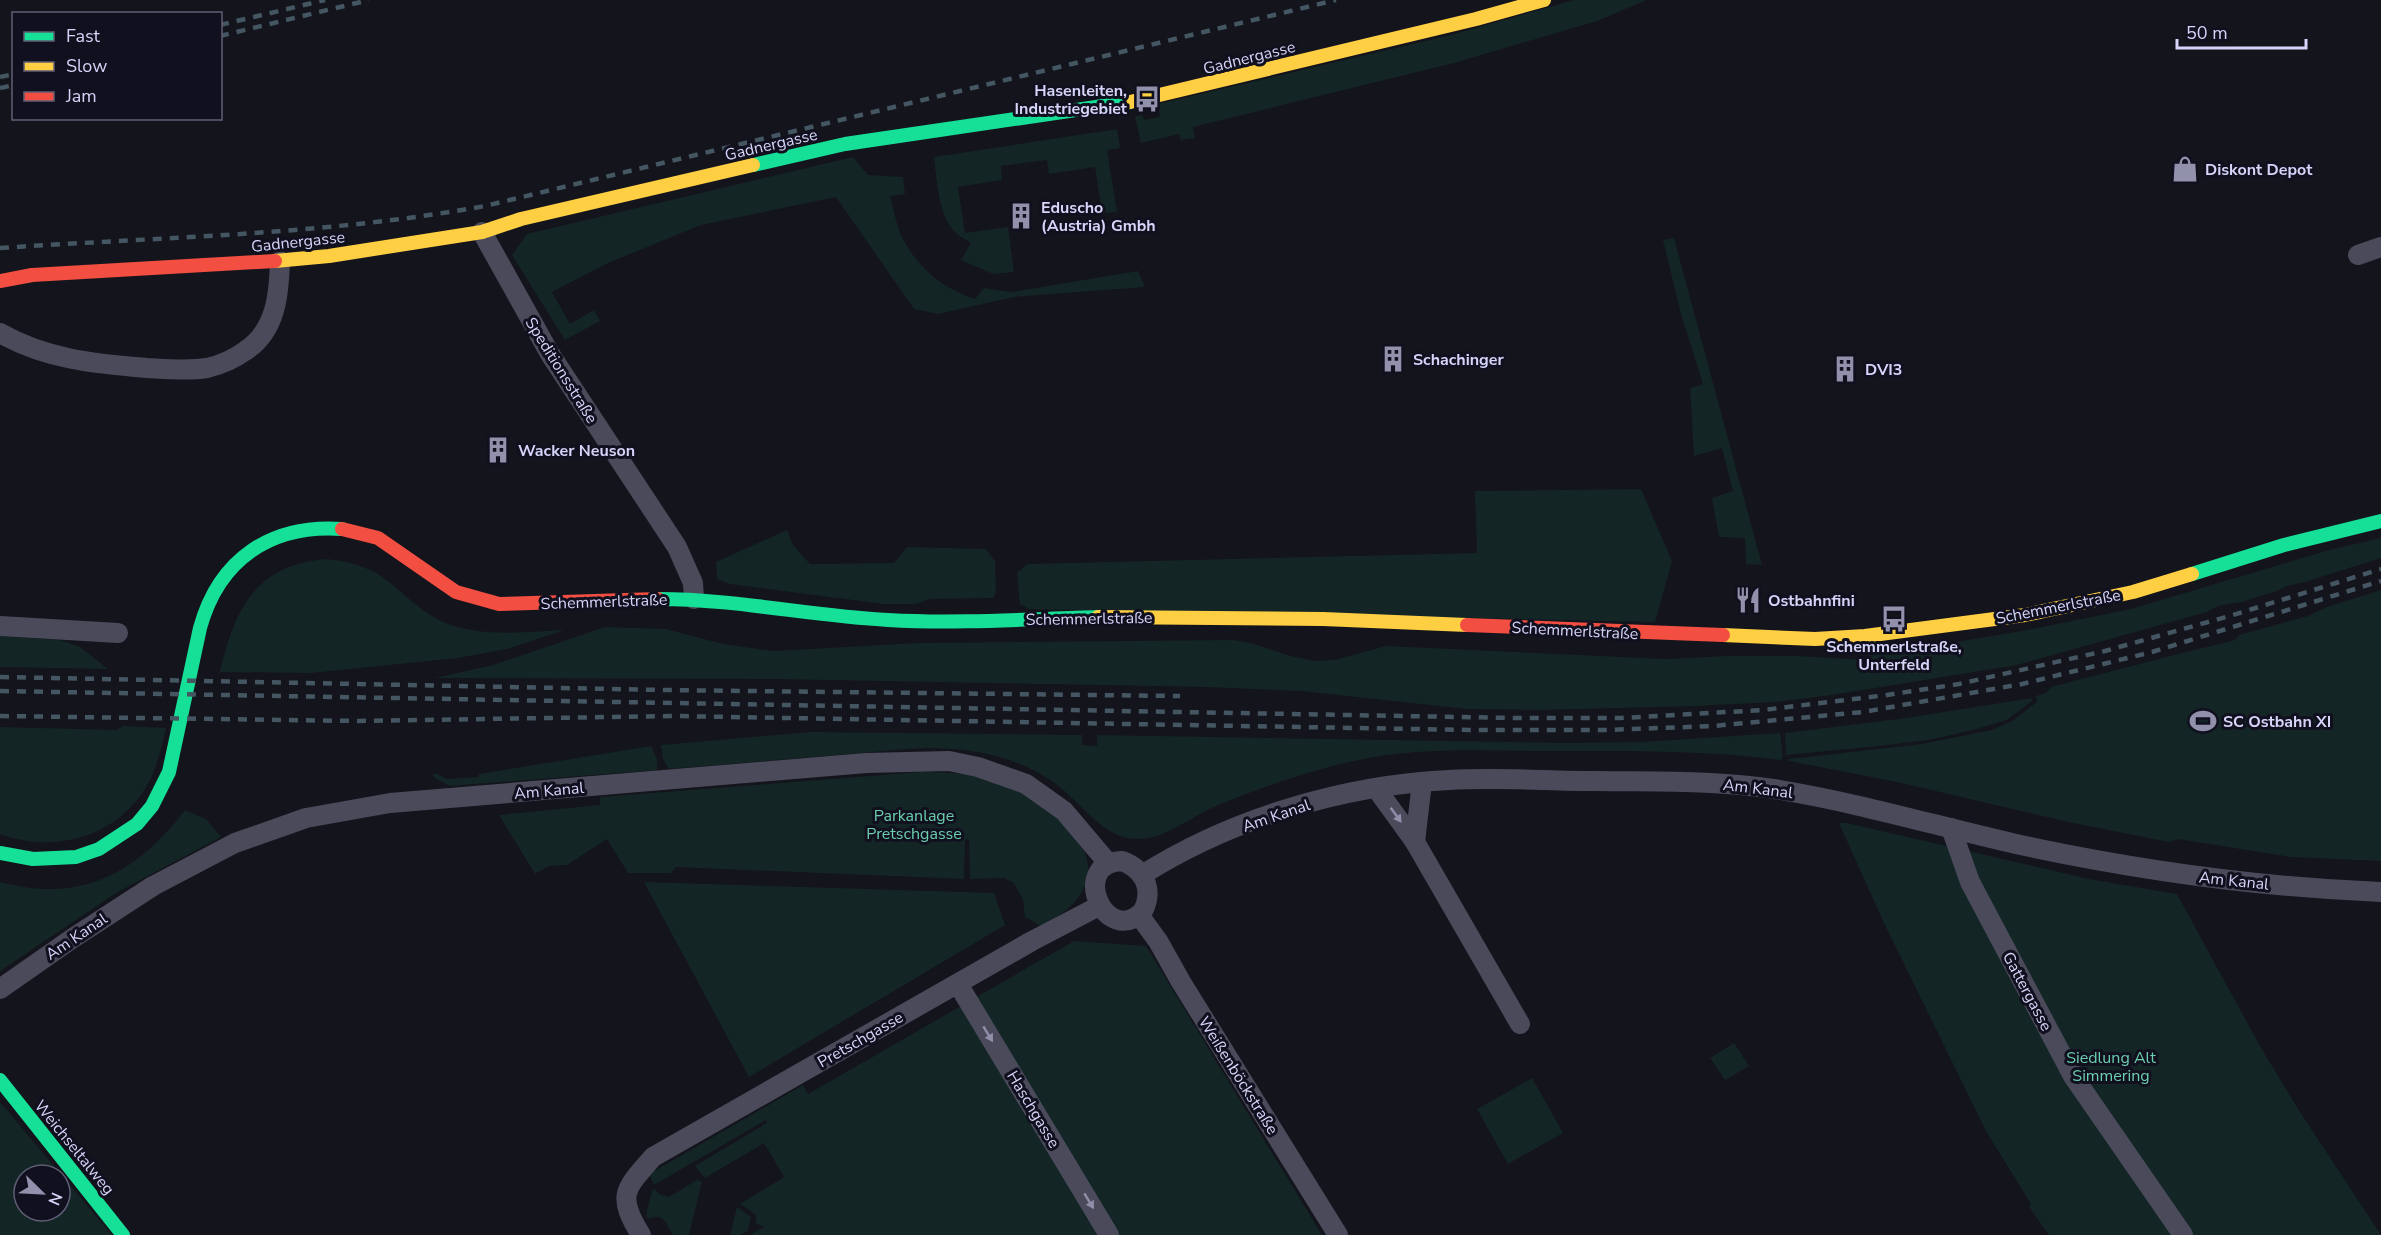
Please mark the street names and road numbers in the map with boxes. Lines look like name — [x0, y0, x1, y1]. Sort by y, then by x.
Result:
street label: Gadnergasse — [1201, 36, 1298, 80]
street label: Gadnergasse — [723, 124, 820, 166]
street label: Gadnergasse — [250, 226, 346, 258]
street label: Speditionsstraße — [520, 313, 603, 428]
street label: Schemmerlstraße — [1994, 584, 2123, 630]
street label: Schemmerlstraße — [540, 589, 668, 615]
street label: Schemmerlstraße — [1025, 607, 1153, 631]
street label: Schemmerlstraße — [1511, 617, 1639, 645]
street label: Am Kanal — [1722, 774, 1794, 804]
street label: Am Kanal — [513, 777, 585, 805]
street label: Am Kanal — [1240, 794, 1313, 838]
street label: Am Kanal — [2198, 866, 2270, 896]
street label: Am Kanal — [41, 908, 112, 966]
street label: Gattergasse — [1997, 948, 2057, 1035]
street label: Pretschgasse — [814, 1006, 907, 1073]
street label: Weißenböckstraße — [1193, 1012, 1283, 1139]
street label: Haschgasse — [1001, 1067, 1065, 1152]
street label: Weichseltalweg — [29, 1096, 119, 1200]

